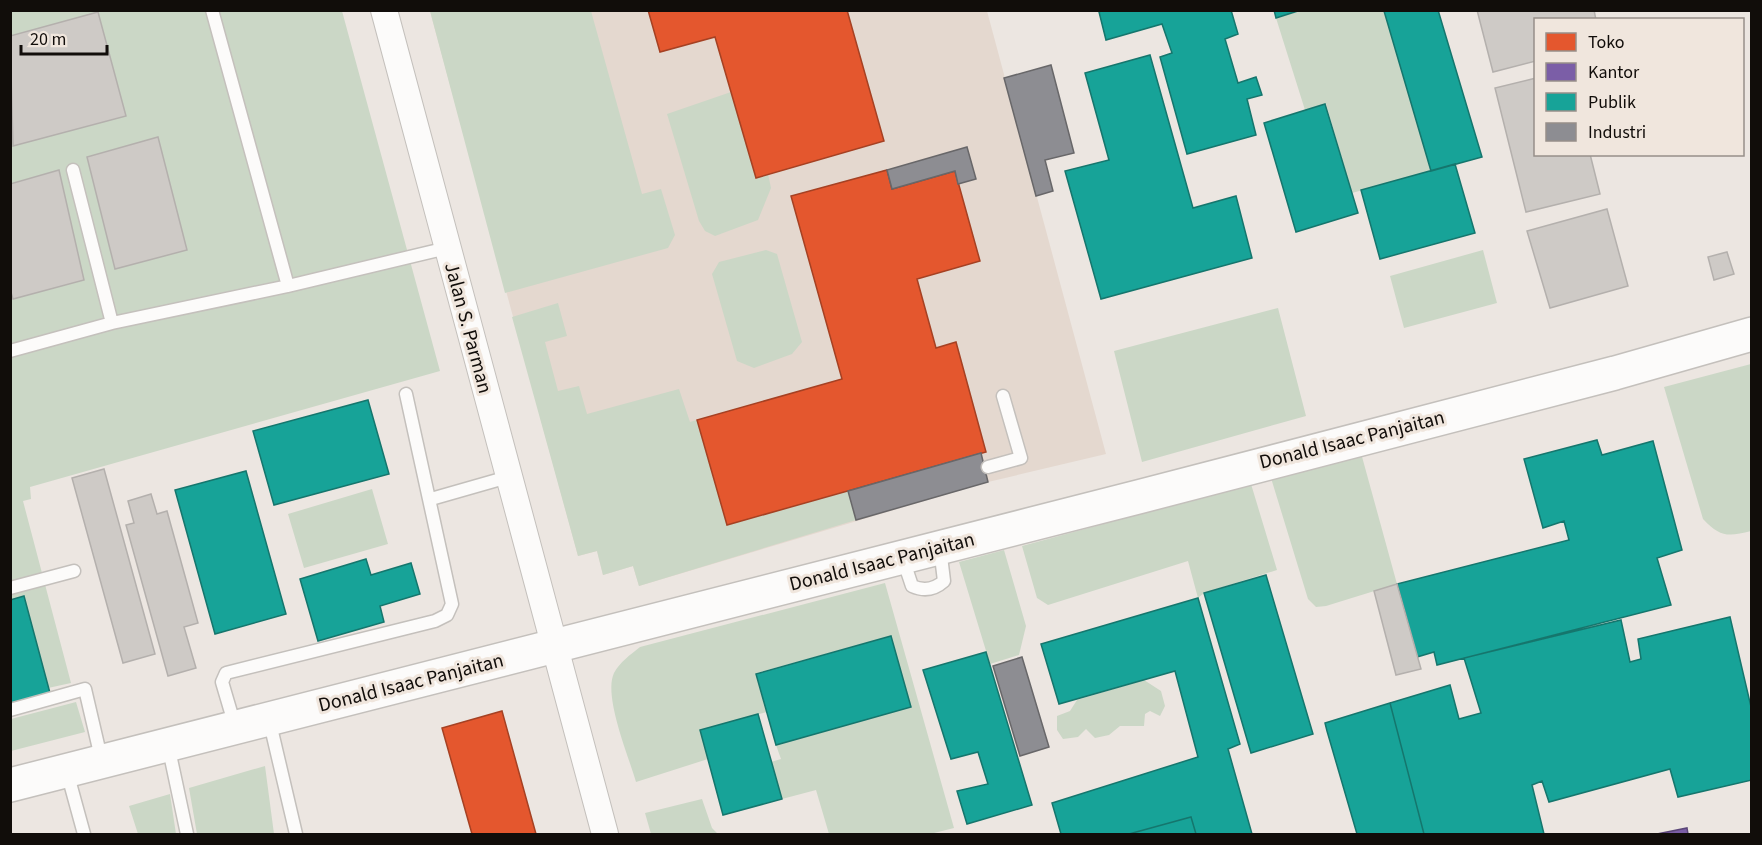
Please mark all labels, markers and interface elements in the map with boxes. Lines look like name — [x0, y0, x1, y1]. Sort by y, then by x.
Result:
scale bar — [21, 18, 106, 56]
legend — [1534, 18, 1744, 156]
text: 20 m — [30, 27, 66, 52]
text: Toko — [1588, 30, 1625, 55]
text: Kantor — [1588, 60, 1640, 85]
text: Publik — [1588, 90, 1636, 115]
text: Industri — [1588, 120, 1646, 145]
street label: Jalan S. Parman — [437, 259, 499, 397]
street label: Donald Isaac Panjaitan — [1256, 403, 1448, 477]
street label: Donald Isaac Panjaitan — [786, 525, 978, 599]
street label: Donald Isaac Panjaitan — [315, 646, 507, 720]

